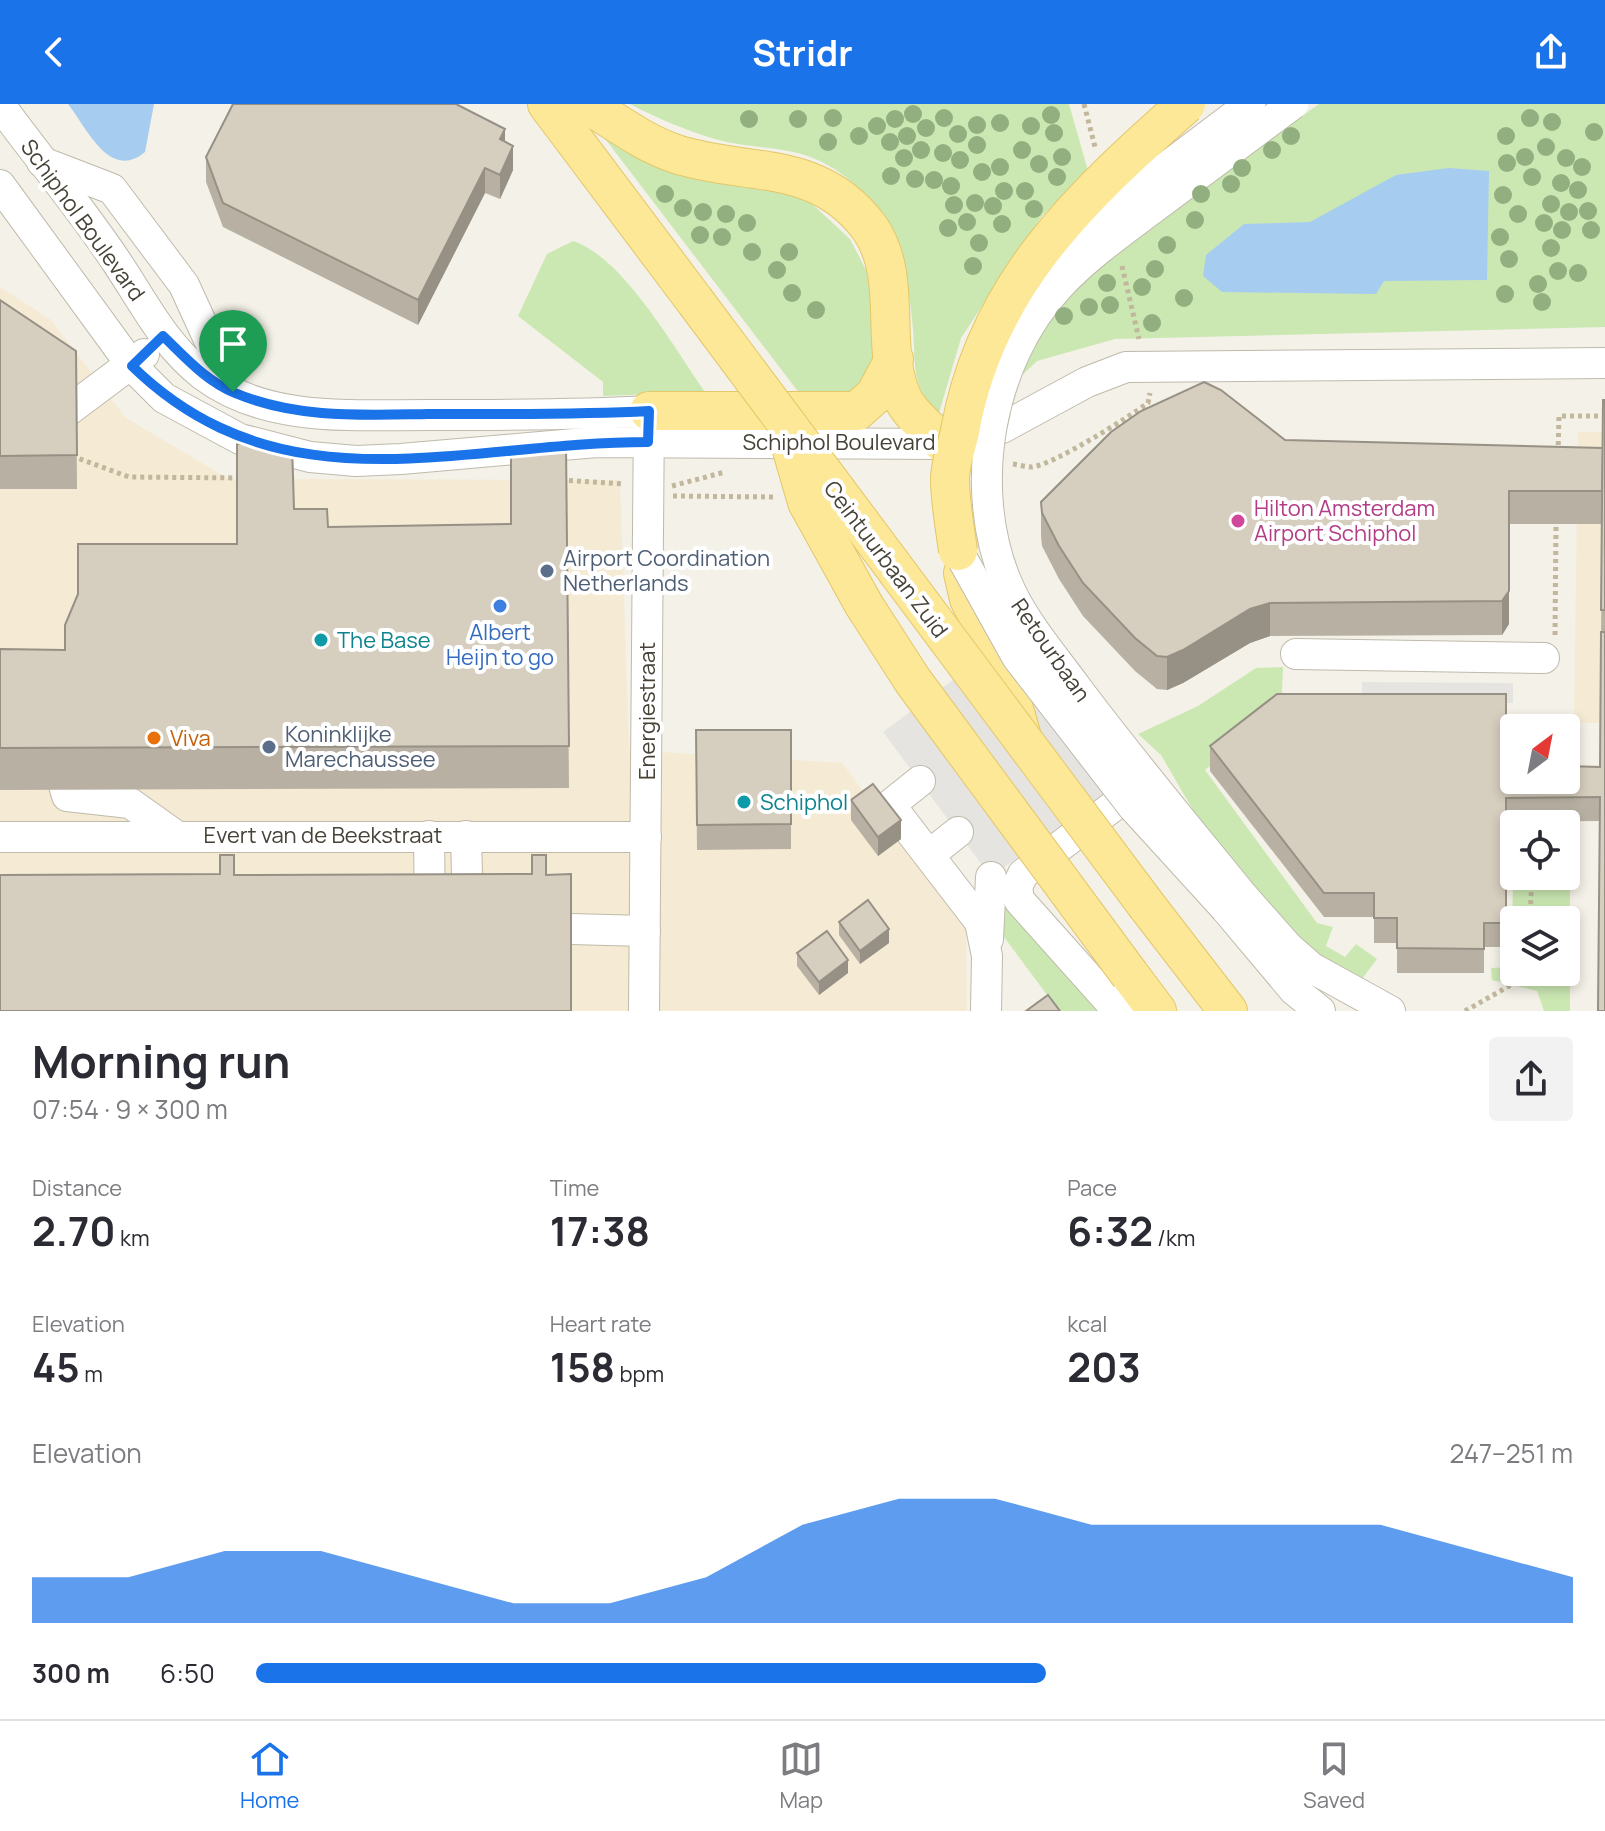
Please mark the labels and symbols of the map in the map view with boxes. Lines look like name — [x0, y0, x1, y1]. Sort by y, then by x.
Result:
street label: Schiphol Boulevard — [14, 133, 152, 307]
pin — [199, 310, 267, 392]
street label: Schiphol Boulevard — [742, 427, 936, 457]
street label: Ceintuurbaan Zuid — [817, 474, 955, 644]
place label: Hilton Amsterdam Airport Schiphol — [1254, 493, 1435, 548]
marker: Hilton Amsterdam Airport Schiphol — [1229, 512, 1247, 530]
place label: Airport Coordination Netherlands — [563, 543, 770, 598]
marker: Airport Coordination Netherlands — [538, 562, 556, 580]
street label: Retourbaan — [1004, 592, 1098, 708]
marker: Albert Heijn to go — [491, 597, 509, 615]
place label: Albert Heijn to go — [446, 617, 554, 672]
place label: The Base — [337, 625, 431, 655]
marker: The Base — [312, 631, 330, 649]
street label: Energiestraat — [632, 642, 662, 780]
north arrow — [1500, 714, 1580, 794]
place label: Koninklijke Marechaussee — [285, 719, 436, 774]
place label: Viva — [170, 723, 211, 753]
marker: Viva — [145, 729, 163, 747]
marker: Koninklijke Marechaussee — [260, 738, 278, 756]
place label: Schiphol — [760, 787, 848, 817]
marker: Schiphol — [735, 793, 753, 811]
street label: Evert van de Beekstraat — [204, 820, 443, 850]

